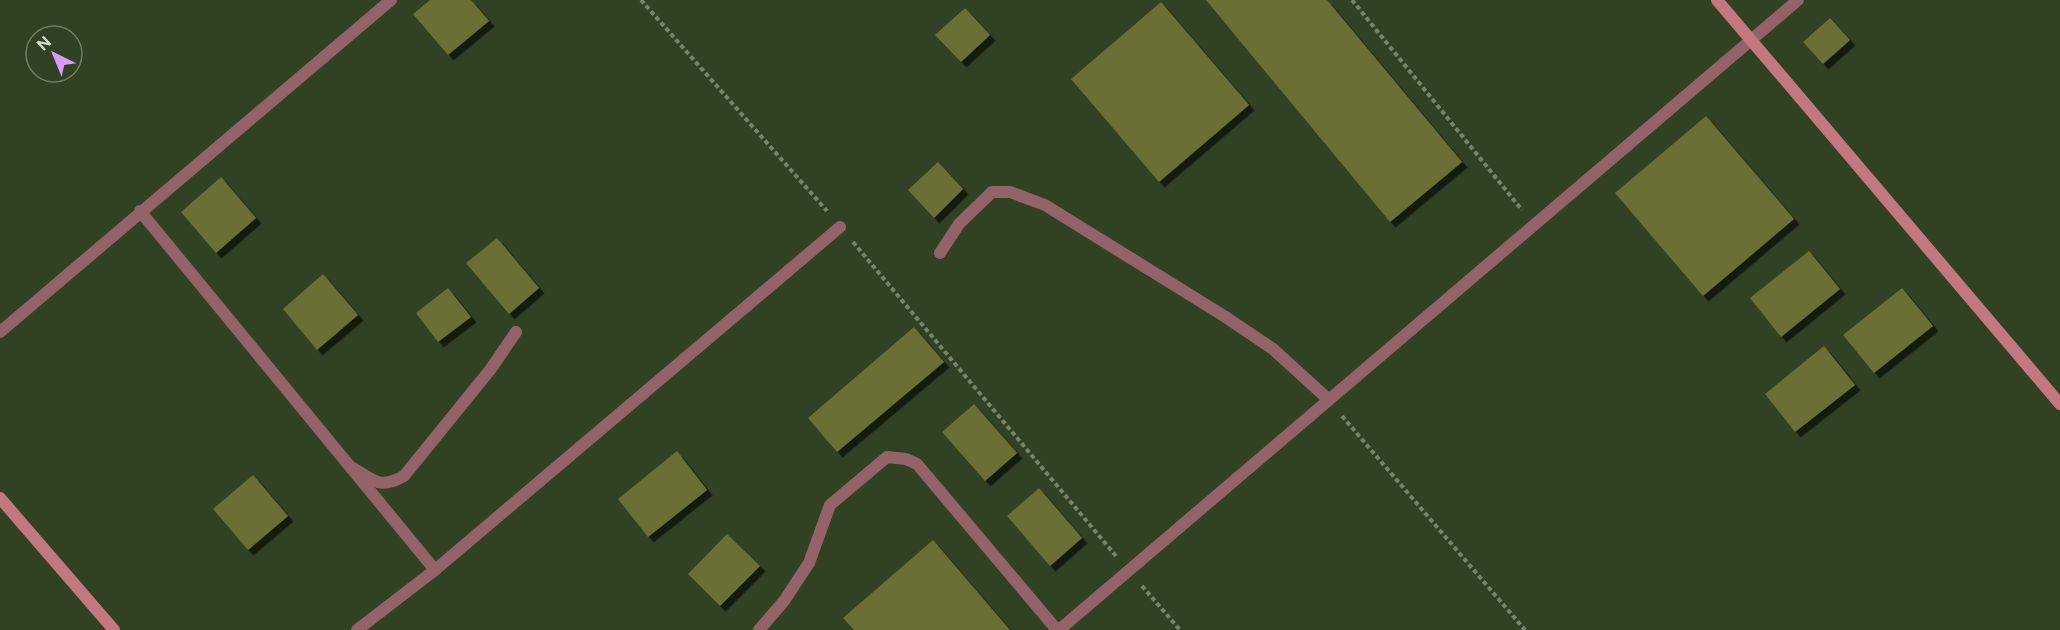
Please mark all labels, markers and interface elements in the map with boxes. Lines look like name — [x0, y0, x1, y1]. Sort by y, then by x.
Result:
north arrow — [24, 24, 84, 84]
text: N — [33, 32, 55, 55]

